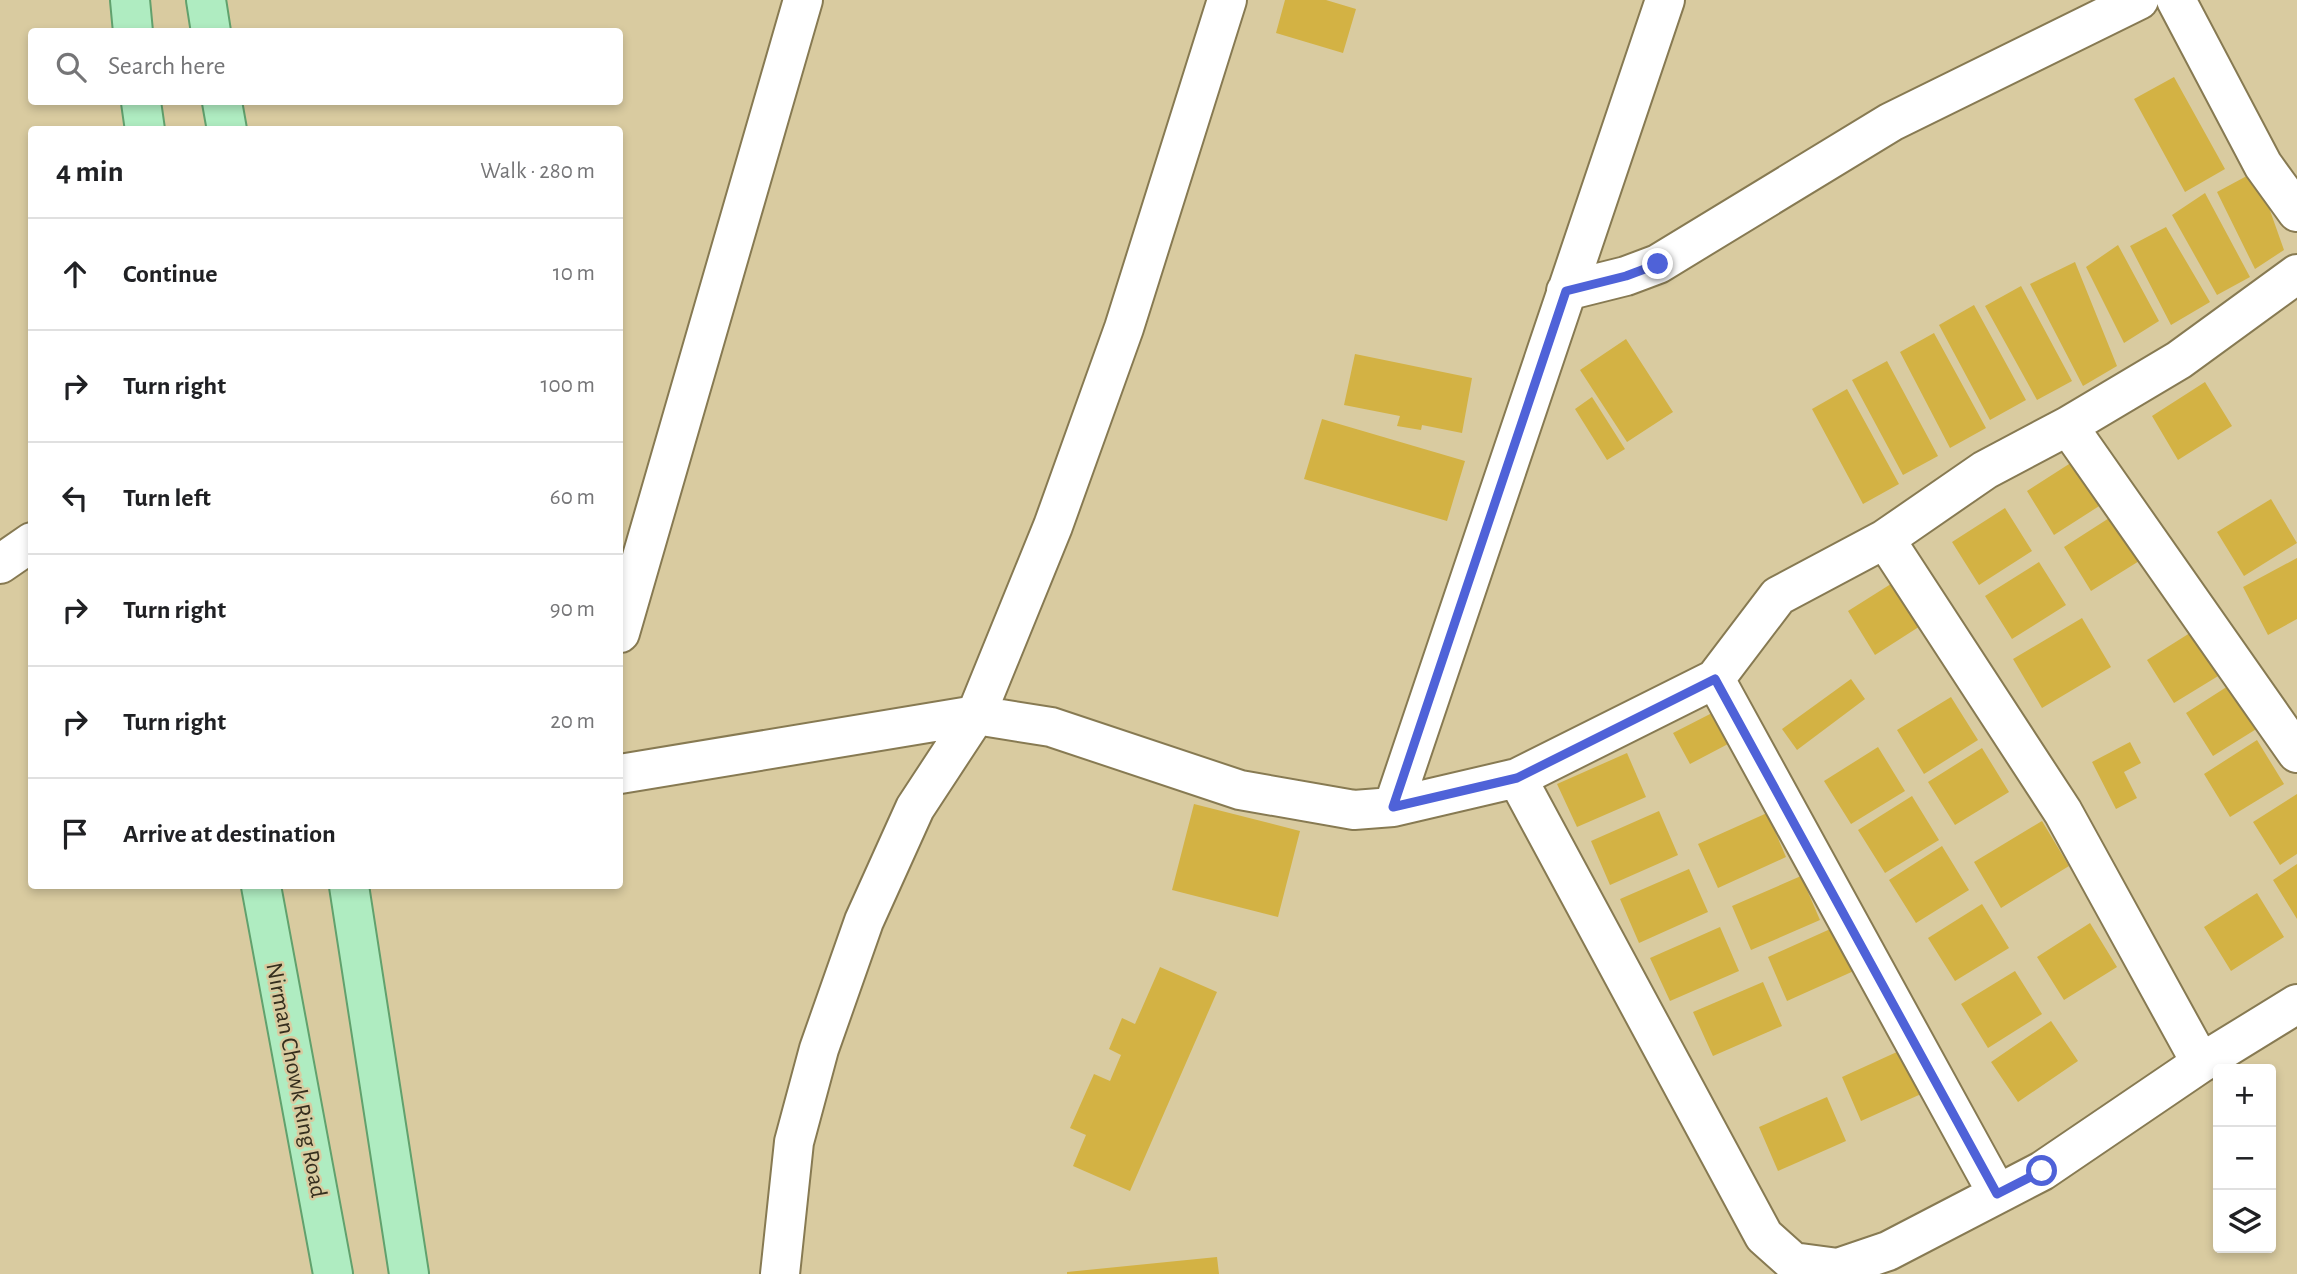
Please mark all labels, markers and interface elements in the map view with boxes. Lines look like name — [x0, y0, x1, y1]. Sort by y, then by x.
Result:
search box — [28, 28, 623, 105]
icon: search — [52, 48, 90, 86]
text: Search here — [108, 53, 226, 79]
text: 4 min — [56, 157, 124, 187]
text: Walk · 280 m — [480, 160, 595, 183]
route end — [1642, 248, 1673, 279]
icon: ahead — [56, 255, 94, 293]
text: Continue — [123, 261, 218, 287]
text: 10 m — [553, 262, 595, 285]
icon: right — [56, 367, 94, 405]
text: Turn right — [123, 373, 226, 399]
text: 100 m — [541, 374, 595, 397]
icon: left — [56, 479, 94, 517]
text: Turn left — [123, 485, 211, 511]
text: 60 m — [550, 486, 595, 509]
icon: right — [56, 591, 94, 629]
text: Turn right — [123, 597, 226, 623]
text: 90 m — [550, 598, 595, 621]
icon: right — [56, 703, 94, 741]
text: Turn right — [123, 709, 226, 735]
text: 20 m — [550, 710, 595, 733]
icon: arrive — [56, 815, 94, 853]
text: Arrive at destination — [123, 821, 336, 847]
street label: Nirman Chowk Ring Road — [261, 961, 331, 1200]
map controls — [2213, 1064, 2276, 1253]
button: + — [2213, 1064, 2276, 1127]
button: − — [2213, 1127, 2276, 1190]
route start — [2026, 1155, 2057, 1186]
button: layers — [2213, 1190, 2276, 1253]

